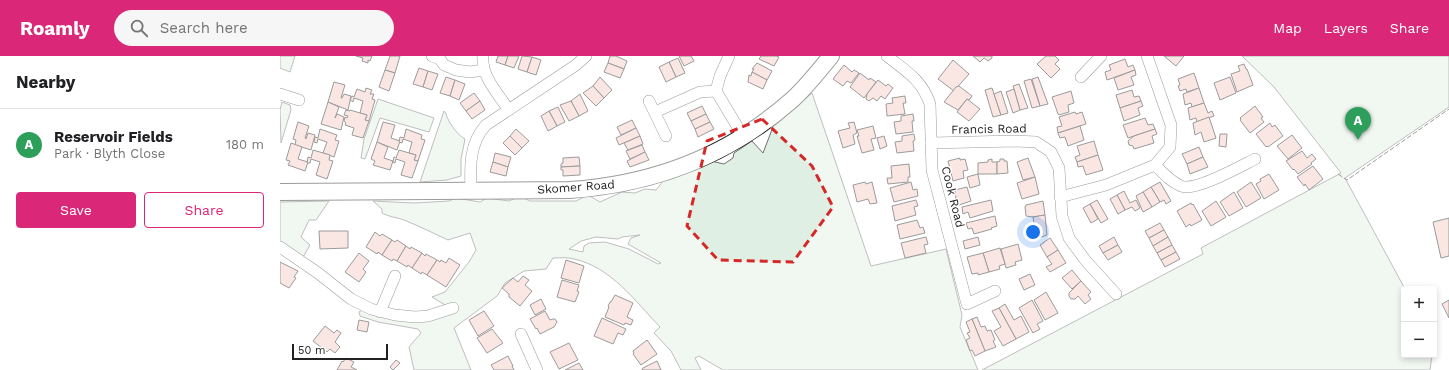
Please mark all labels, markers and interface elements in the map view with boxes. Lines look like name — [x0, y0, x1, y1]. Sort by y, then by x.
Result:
search box — [114, 10, 394, 46]
text: Roamly — [20, 17, 90, 40]
icon: search — [128, 17, 150, 39]
text: Search here — [160, 19, 248, 37]
text: Map — [1273, 20, 1302, 36]
text: Layers — [1324, 20, 1368, 36]
text: Share — [1390, 20, 1429, 36]
text: Nearby — [16, 72, 75, 92]
pin: A — [1345, 107, 1371, 140]
street label: Francis Road — [951, 121, 1027, 137]
text: Reservoir Fields — [54, 128, 173, 146]
text: A — [25, 137, 33, 152]
text: 180 m — [226, 137, 264, 152]
text: Park · Blyth Close — [54, 146, 165, 161]
street label: Cook Road — [939, 165, 967, 229]
street label: Skomer Road — [537, 177, 615, 197]
button: Save — [16, 192, 136, 228]
button: Share — [144, 192, 264, 228]
your location — [1023, 222, 1043, 242]
map controls — [1401, 286, 1437, 358]
button: + — [1401, 286, 1437, 322]
button: − — [1401, 322, 1437, 358]
scale bar — [292, 342, 388, 361]
text: 50 m — [298, 344, 325, 357]

